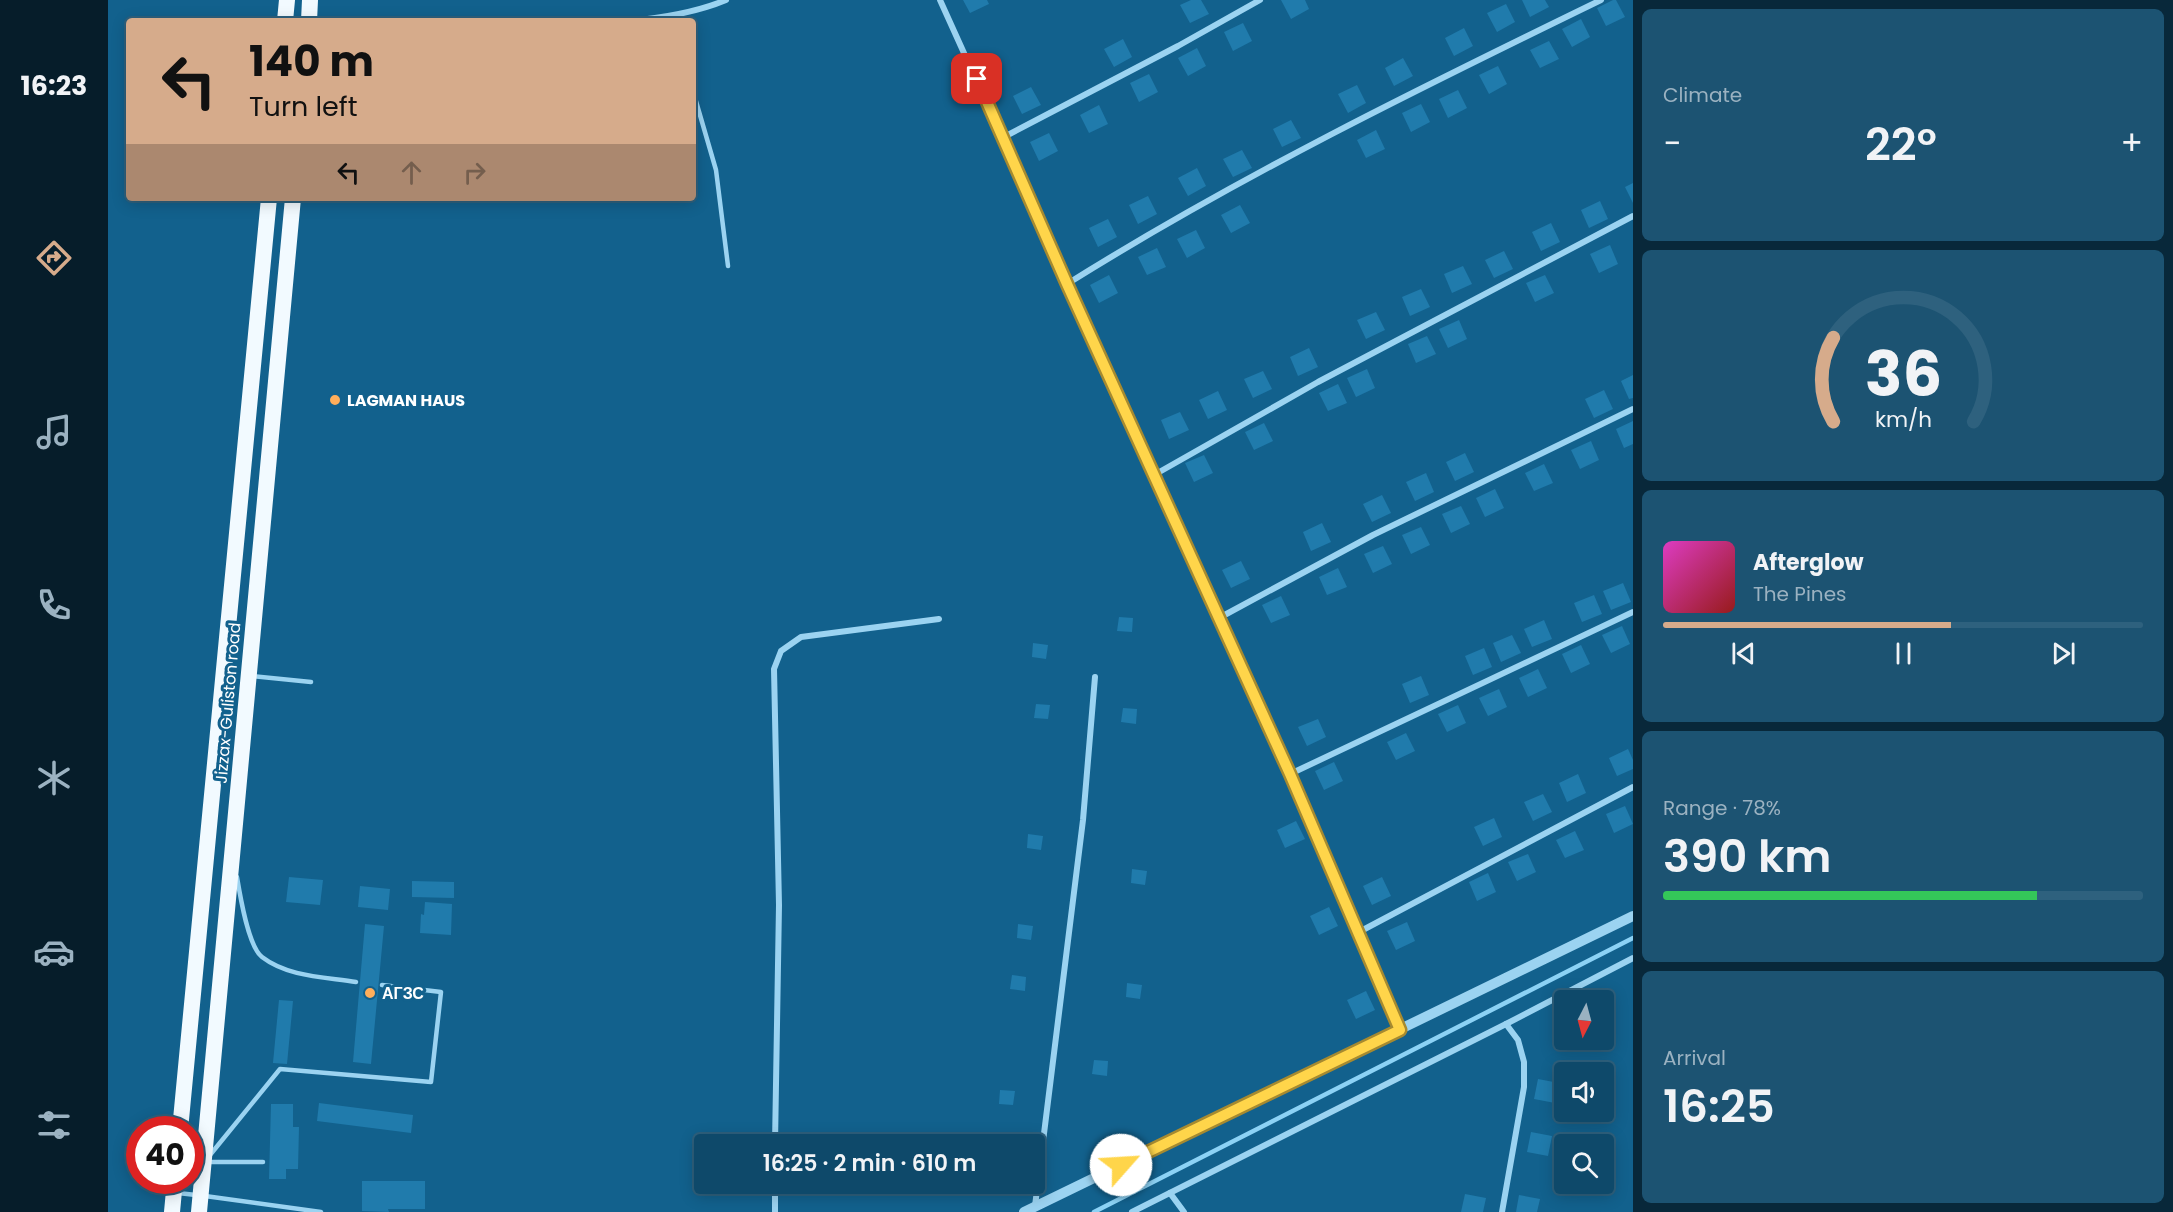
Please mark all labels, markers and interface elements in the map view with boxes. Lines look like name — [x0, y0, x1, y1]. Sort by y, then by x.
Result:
text: 140 m — [249, 32, 374, 91]
icon: left — [150, 42, 228, 120]
pin — [951, 53, 1002, 104]
icon: arrive — [960, 62, 993, 95]
text: 16:23 — [21, 67, 87, 104]
text: Climate — [1663, 81, 1742, 109]
text: Turn left — [249, 88, 358, 125]
text: 22° — [1865, 113, 1937, 176]
text: − — [1663, 120, 1681, 167]
text: + — [2120, 120, 2143, 167]
icon: left — [332, 156, 365, 189]
icon: ahead — [395, 156, 428, 189]
icon: right — [458, 156, 491, 189]
icon: directions — [33, 237, 75, 279]
text: 36 — [1864, 331, 1942, 419]
place label: LAGMAN HAUS — [347, 389, 465, 412]
marker: LAGMAN HAUS — [328, 393, 342, 407]
text: km/h — [1874, 405, 1932, 436]
icon: music — [33, 411, 75, 453]
text: Afterglow — [1753, 547, 1864, 578]
text: The Pines — [1753, 580, 1847, 608]
icon: phone — [33, 584, 75, 626]
street label: Jizzax-Guliston road — [210, 622, 246, 784]
icon: previous — [1727, 637, 1760, 670]
icon: pause — [1887, 637, 1920, 670]
icon: next — [2047, 637, 2080, 670]
icon: climate — [33, 757, 75, 799]
text: Range · 78% — [1663, 794, 1781, 822]
text: 390 km — [1663, 825, 1831, 888]
icon: car — [33, 931, 75, 973]
place label: АГЗС — [382, 982, 424, 1005]
marker: АГЗС — [363, 986, 377, 1000]
north arrow — [1554, 990, 1614, 1050]
map controls — [1554, 990, 1614, 1194]
text: Arrival — [1663, 1044, 1726, 1072]
button: sound — [1554, 1062, 1614, 1122]
text: 16:25 — [1663, 1075, 1775, 1138]
icon: filters — [33, 1104, 75, 1146]
speed limit sign: 40 — [126, 1116, 204, 1194]
position arrow — [1089, 1133, 1153, 1197]
button: search — [1554, 1134, 1614, 1194]
text: 16:25 · 2 min · 610 m — [763, 1148, 976, 1179]

